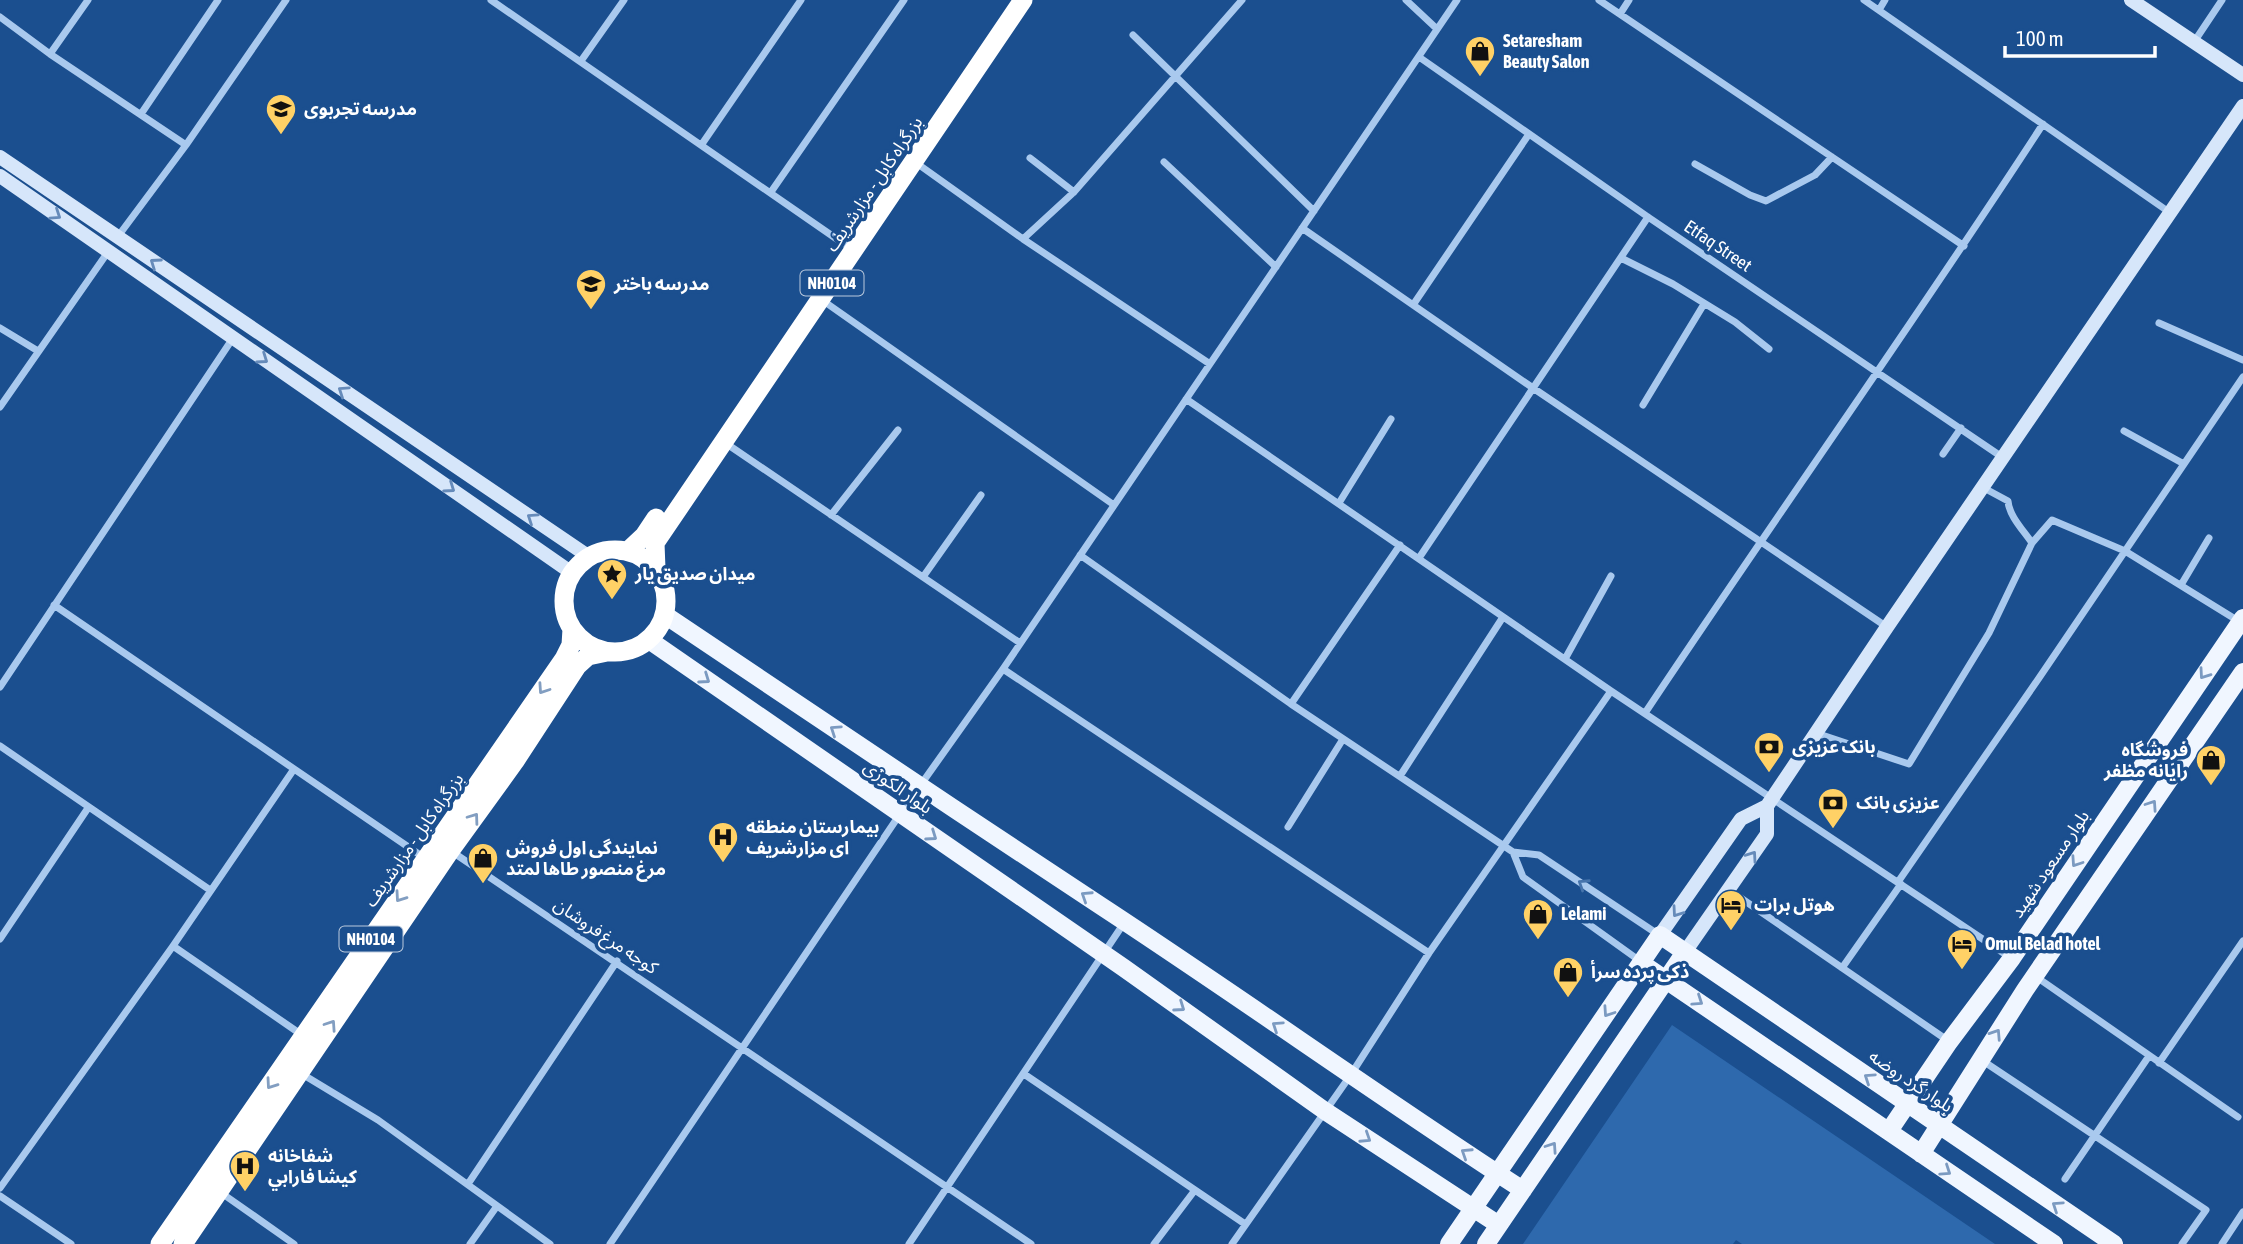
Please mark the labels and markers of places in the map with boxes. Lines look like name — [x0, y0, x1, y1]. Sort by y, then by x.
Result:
place label: Setaresham Beauty Salon — [1503, 30, 1590, 72]
shop icon: Setaresham Beauty Salon — [1463, 34, 1497, 78]
school or university icon: مدرسه تجربوى — [264, 92, 298, 136]
place label: مدرسه تجربوى — [304, 98, 417, 120]
school or university icon: مدرسه باختر — [574, 267, 608, 311]
place label: مدرسه باختر — [613, 273, 709, 295]
place icon: میدان صدیق یار — [595, 557, 629, 601]
place label: میدان صدیق یار — [634, 563, 756, 585]
bank icon: بانک عزیزی — [1752, 730, 1786, 774]
place label: بانک عزیزی — [1792, 736, 1876, 758]
place label: فروشگاه رایانه مظفر — [2103, 739, 2188, 782]
shop icon: فروشگاه رایانه مظفر — [2194, 743, 2228, 787]
bank icon: عزیزی بانک — [1816, 786, 1850, 830]
place label: عزیزی بانک — [1856, 792, 1940, 814]
place label: بیمارستان منطقه ای مزارشریف — [746, 816, 879, 859]
hospital icon: بیمارستان منطقه ای مزارشریف — [706, 820, 740, 864]
place label: نمایندگی اول فروش مرغ منصور طاها لمتد — [506, 837, 666, 882]
shop icon: نمایندگی اول فروش مرغ منصور طاها لمتد — [466, 841, 500, 885]
hotel icon: هوتل برات — [1714, 888, 1748, 932]
place label: هوتل برات — [1754, 894, 1835, 916]
shop icon: Lelami — [1521, 897, 1555, 941]
place label: Lelami — [1561, 903, 1606, 924]
hotel icon: Omul Belad hotel — [1945, 927, 1979, 971]
place label: Omul Belad hotel — [1985, 933, 2101, 954]
shop icon: ذکی پرده سرأ — [1551, 955, 1585, 999]
place label: ذکی پرده سرأ — [1591, 959, 1689, 984]
place label: شفاخانه كيشا فارابي — [268, 1145, 358, 1191]
hospital icon: شفاخانه كيشا فارابي — [228, 1149, 262, 1193]

